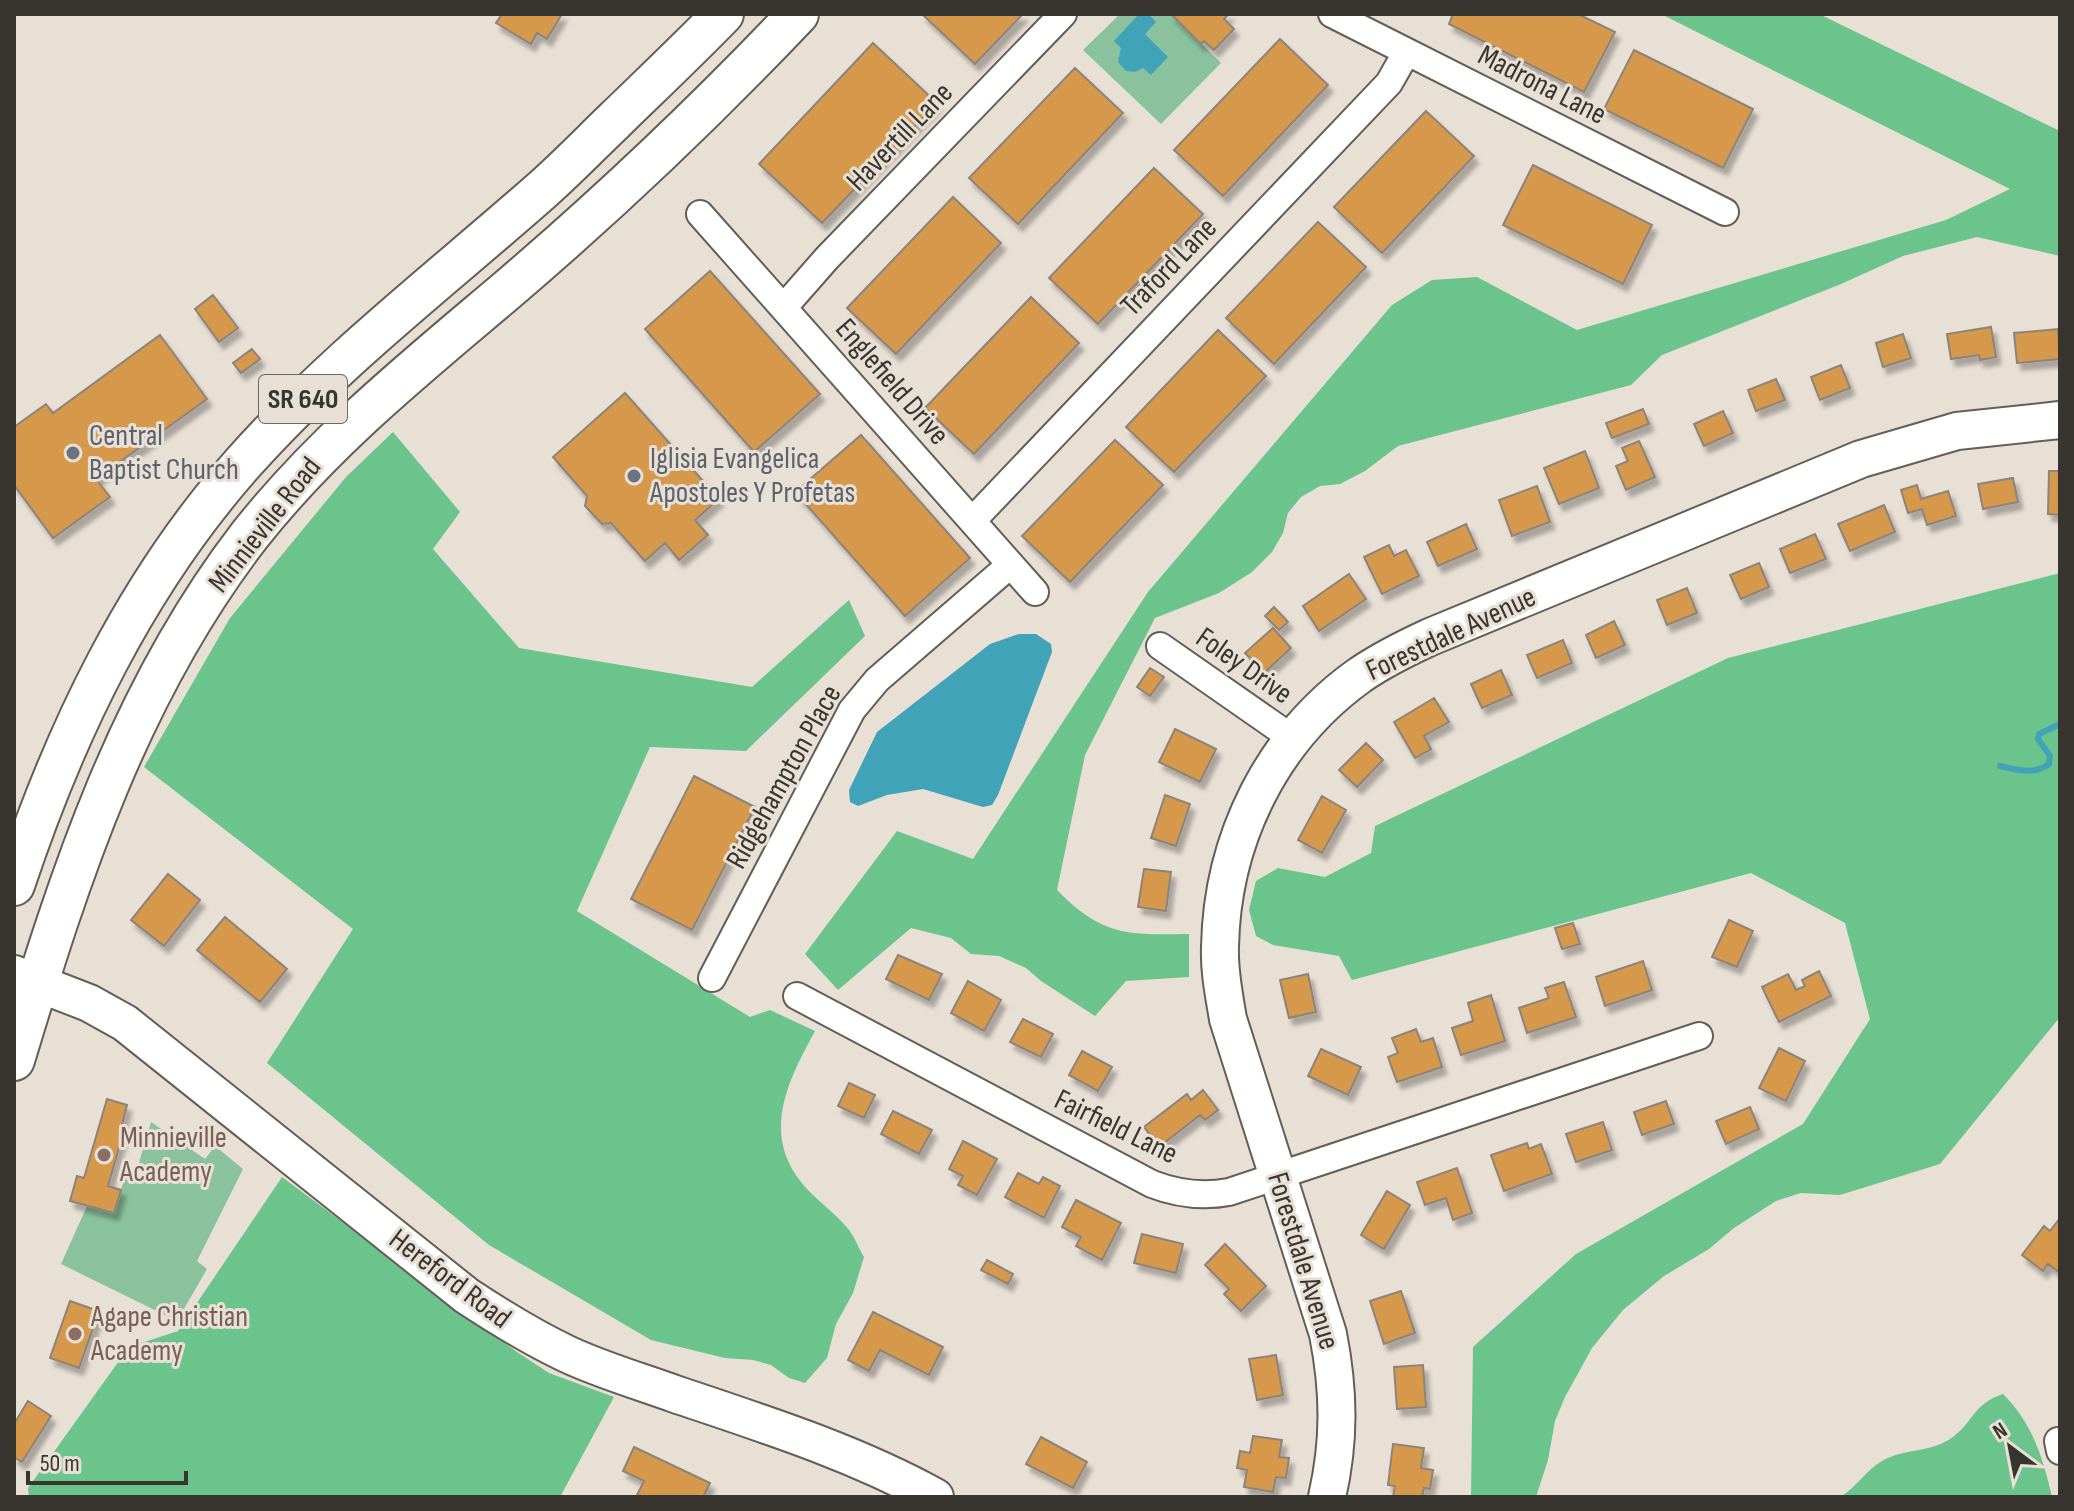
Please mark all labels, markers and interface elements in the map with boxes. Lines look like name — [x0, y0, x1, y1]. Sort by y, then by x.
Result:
street label: Madrona Lane — [1472, 37, 1612, 133]
street label: Havertill Lane — [839, 75, 961, 199]
street label: Traford Lane — [1113, 210, 1225, 324]
street label: Englefield Drive — [827, 312, 957, 452]
road number: SR 640 — [259, 375, 347, 423]
place label: Central Baptist Church — [89, 418, 239, 488]
place label: Iglisia Evangelica Apostoles Y Profetas — [649, 441, 855, 511]
marker: Central Baptist Church — [64, 444, 82, 462]
street label: Minnieville Road — [201, 450, 329, 600]
marker: Iglisia Evangelica Apostoles Y Profetas — [625, 467, 643, 485]
street label: Forestdale Avenue — [1360, 579, 1542, 689]
street label: Foley Drive — [1189, 620, 1299, 712]
street label: Ridgehampton Place — [719, 679, 849, 875]
street label: Fairfield Lane — [1049, 1082, 1183, 1172]
place label: Minnieville Academy — [119, 1120, 227, 1190]
marker: Minnieville Academy — [95, 1146, 113, 1164]
street label: Forestdale Avenue — [1259, 1168, 1347, 1354]
street label: Hereford Road — [382, 1221, 518, 1337]
place label: Agape Christian Academy — [90, 1299, 248, 1369]
marker: Agape Christian Academy — [66, 1325, 84, 1343]
north arrow — [1970, 1407, 2050, 1487]
text: N — [1988, 1417, 2012, 1446]
scale bar — [28, 1435, 186, 1485]
text: 50 m — [40, 1449, 80, 1478]

